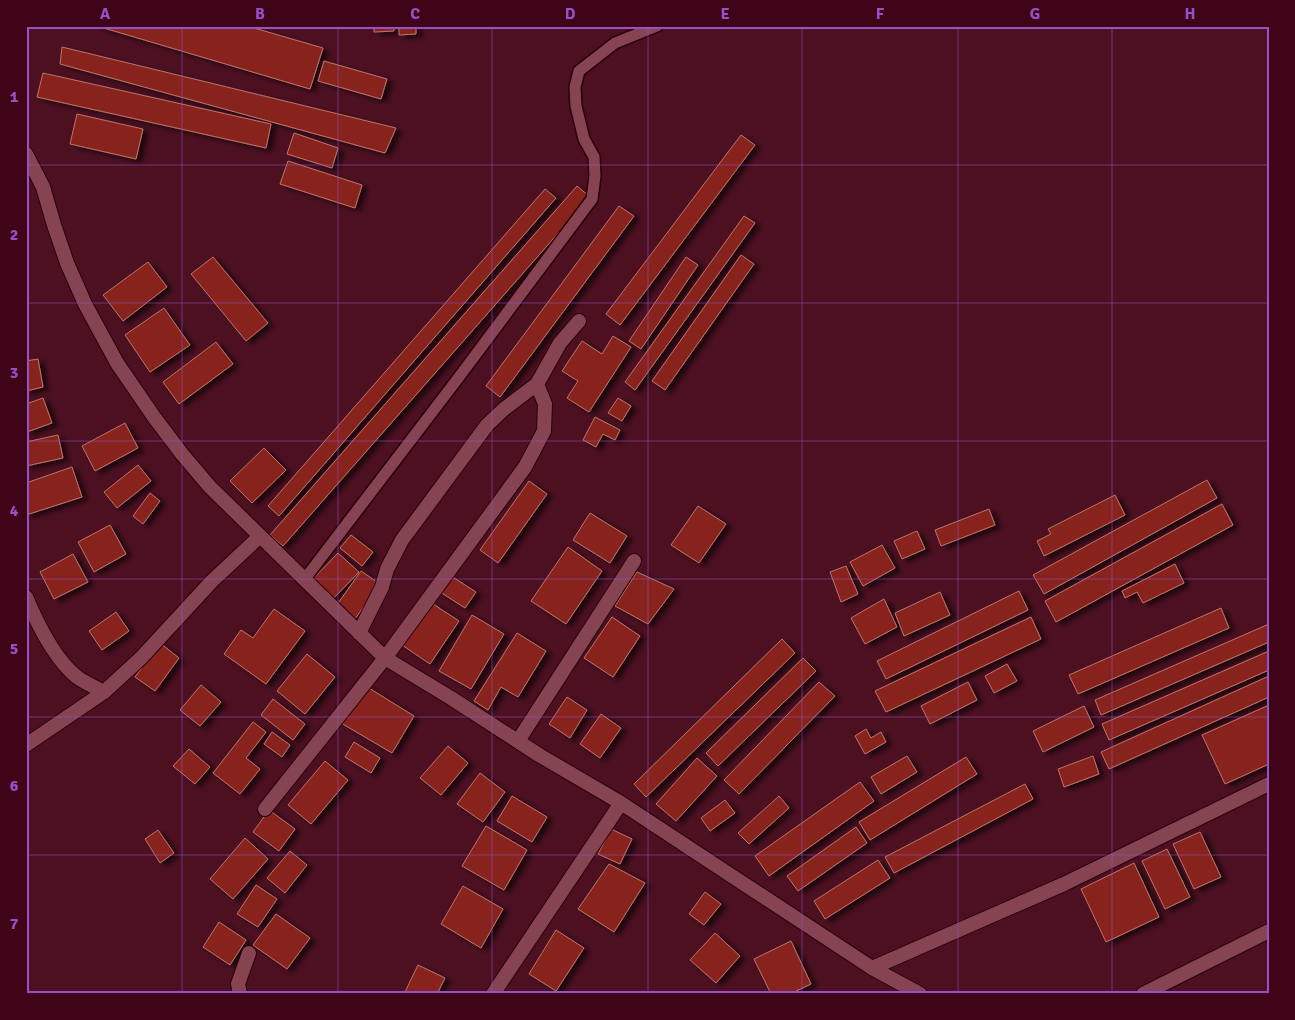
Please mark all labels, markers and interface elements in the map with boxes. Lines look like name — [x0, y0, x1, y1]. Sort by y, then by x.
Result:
text: A — [100, 4, 111, 24]
text: B — [255, 4, 265, 24]
text: C — [410, 4, 420, 24]
text: D — [565, 4, 576, 24]
text: E — [720, 4, 730, 24]
text: F — [876, 4, 885, 24]
text: G — [1030, 4, 1040, 24]
text: H — [1185, 4, 1195, 24]
text: 1 — [10, 87, 19, 107]
text: 2 — [10, 225, 18, 245]
text: 3 — [10, 363, 18, 383]
text: 4 — [10, 501, 19, 521]
text: 5 — [10, 639, 18, 659]
text: 6 — [10, 776, 19, 796]
text: 7 — [10, 914, 19, 934]

